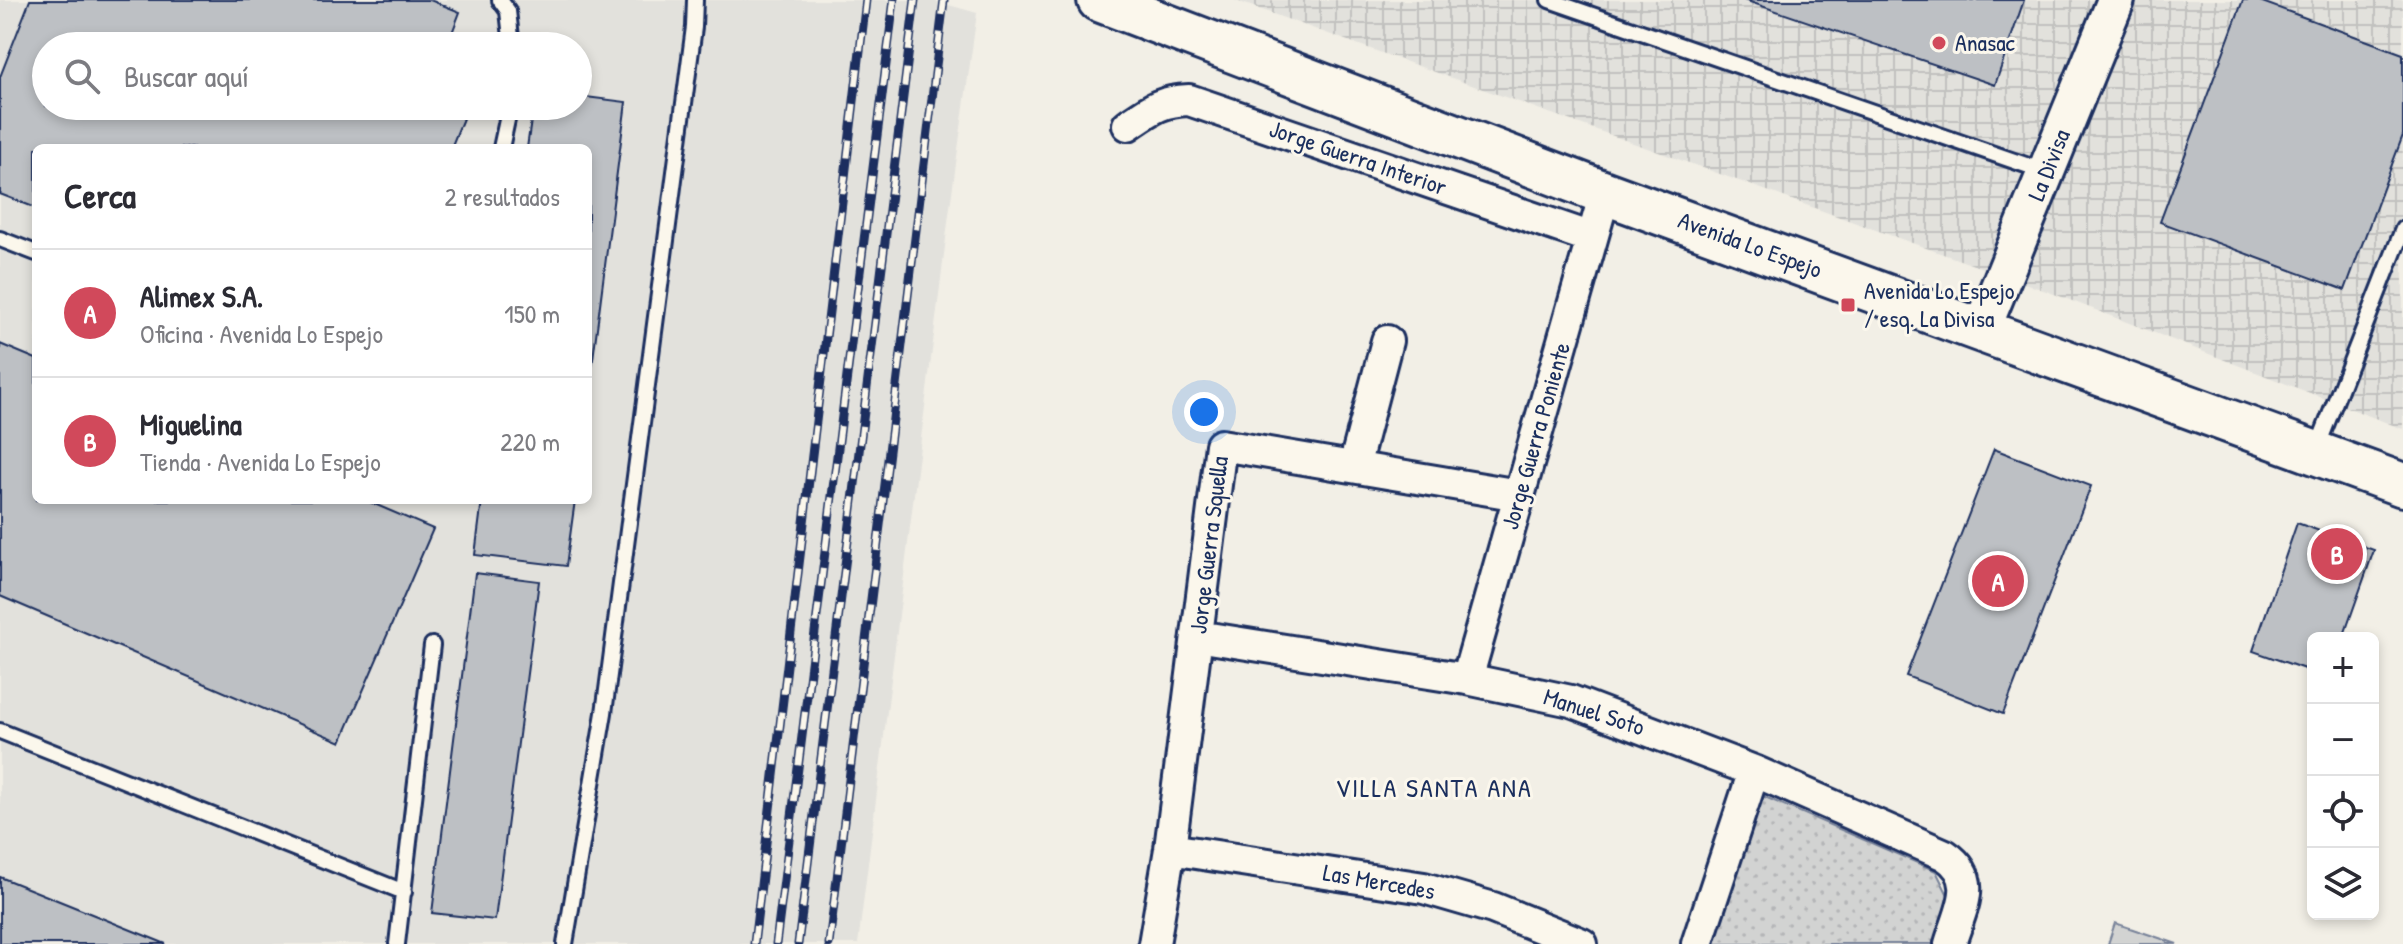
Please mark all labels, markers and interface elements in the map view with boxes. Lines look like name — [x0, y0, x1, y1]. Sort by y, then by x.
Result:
place label: Anasac — [1955, 26, 2016, 58]
search box — [32, 32, 592, 120]
marker: Anasac — [1930, 34, 1948, 52]
icon: search — [60, 54, 104, 98]
text: Buscar aquí — [124, 56, 249, 96]
street label: Jorge Guerra Interior — [1265, 112, 1451, 202]
street label: La Divisa — [2019, 124, 2077, 205]
text: Cerca — [64, 173, 136, 219]
text: 2 resultados — [444, 179, 560, 214]
street label: Avenida Lo Espejo — [1674, 203, 1827, 285]
place label: Avenida Lo Espejo / esq. La Divisa — [1864, 274, 2015, 334]
text: Alimex S.A. — [140, 276, 263, 316]
text: A — [84, 296, 96, 331]
text: 150 m — [504, 296, 560, 331]
marker: Avenida Lo Espejo / esq. La Divisa — [1839, 296, 1857, 314]
text: Oficina · Avenida Lo Espejo — [140, 316, 383, 351]
street label: Jorge Guerra Poniente — [1493, 338, 1577, 533]
your location — [1184, 392, 1224, 432]
text: Miguelina — [140, 404, 242, 444]
text: B — [83, 424, 97, 459]
text: 220 m — [500, 424, 560, 459]
text: Tienda · Avenida Lo Espejo — [140, 444, 381, 479]
street label: Jorge Guerra Squella — [1181, 454, 1235, 635]
pin: B — [2311, 524, 2363, 584]
pin: A — [1972, 551, 2024, 611]
map controls — [2307, 632, 2379, 920]
button: + — [2307, 632, 2379, 704]
street label: Manuel Soto — [1540, 680, 1649, 742]
button: − — [2307, 704, 2379, 776]
district label: VILLA SANTA ANA — [1335, 770, 1533, 805]
button: locate — [2307, 776, 2379, 848]
button: layers — [2307, 848, 2379, 920]
street label: Las Mercedes — [1321, 855, 1438, 907]

